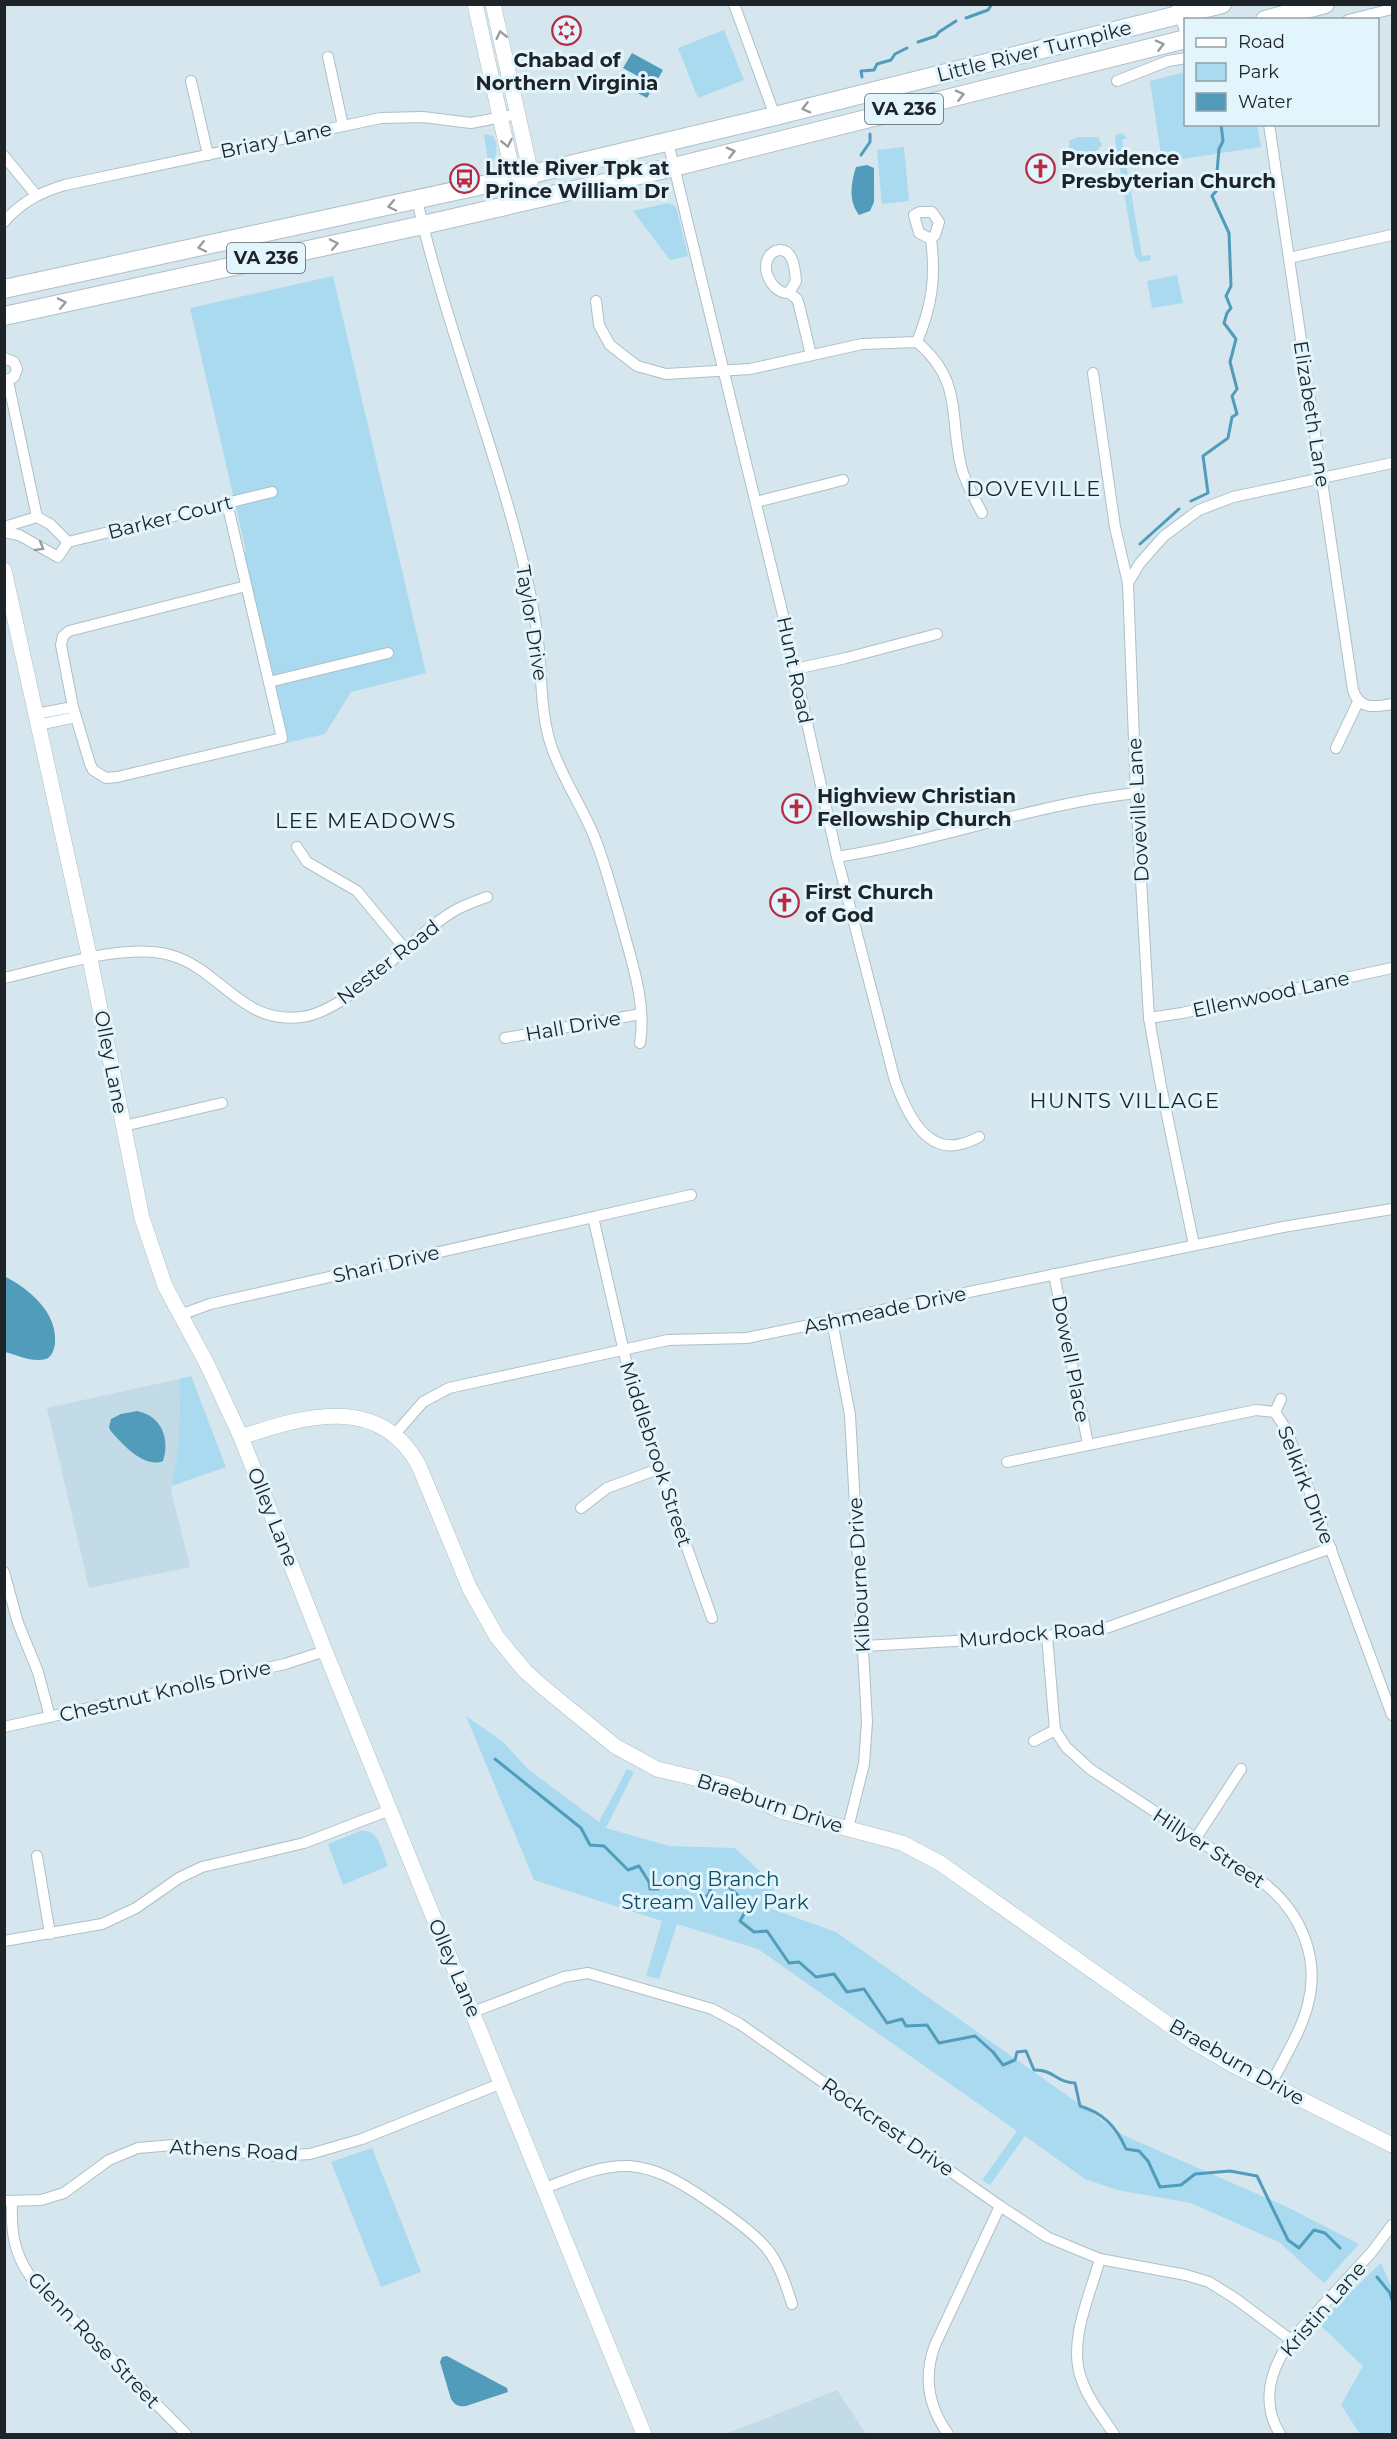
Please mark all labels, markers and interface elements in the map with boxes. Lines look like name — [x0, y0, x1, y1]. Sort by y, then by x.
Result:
synagogue icon: Chabad of Northern Virginia — [551, 14, 583, 46]
street label: Little River Turnpike — [934, 15, 1134, 87]
legend — [1184, 18, 1379, 126]
one-way arrow — [495, 30, 508, 40]
text: Road — [1238, 31, 1285, 53]
one-way arrow — [1155, 40, 1165, 53]
place label: Chabad of Northern Virginia — [476, 48, 658, 95]
text: Park — [1238, 61, 1279, 83]
one-way arrow — [955, 90, 965, 102]
text: Water — [1238, 91, 1293, 113]
road number: VA 236 — [865, 94, 943, 124]
one-way arrow — [801, 101, 811, 114]
street label: Briary Lane — [218, 116, 334, 164]
one-way arrow — [499, 138, 512, 148]
place label: Providence Presbyterian Church — [1061, 146, 1276, 193]
one-way arrow — [725, 147, 735, 160]
church icon: Providence Presbyterian Church — [1024, 153, 1056, 185]
place label: Little River Tpk at Prince William Dr — [485, 156, 670, 203]
bus stop icon: Little River Tpk at Prince William Dr — [448, 163, 480, 195]
one-way arrow — [388, 199, 398, 212]
one-way arrow — [329, 238, 339, 251]
one-way arrow — [197, 240, 207, 253]
road number: VA 236 — [227, 243, 305, 273]
one-way arrow — [56, 298, 66, 311]
street label: Elizabeth Lane — [1289, 339, 1335, 489]
district label: DOVEVILLE — [966, 476, 1102, 501]
street label: Barker Court — [105, 490, 235, 544]
one-way arrow — [34, 540, 44, 551]
street label: Taylor Drive — [511, 563, 553, 683]
street label: Hunt Road — [772, 614, 818, 726]
street label: Doveville Lane — [1122, 737, 1154, 883]
place label: Highview Christian Fellowship Church — [817, 784, 1016, 831]
church icon: Highview Christian Fellowship Church — [780, 792, 812, 824]
district label: LEE MEADOWS — [275, 808, 457, 833]
place label: First Church of God — [805, 880, 933, 927]
church icon: First Church of God — [768, 887, 800, 919]
street label: Nester Road — [332, 915, 444, 1009]
street label: Ellenwood Lane — [1190, 966, 1352, 1022]
street label: Hall Drive — [523, 1006, 623, 1046]
street label: Olley Lane — [89, 1008, 133, 1116]
district label: HUNTS VILLAGE — [1029, 1088, 1221, 1113]
street label: Shari Drive — [330, 1240, 442, 1288]
street label: Ashmeade Drive — [802, 1281, 968, 1339]
street label: Dowell Place — [1047, 1293, 1095, 1425]
street label: Middlebrook Street — [615, 1358, 697, 1550]
street label: Selkirk Drive — [1272, 1423, 1340, 1547]
street label: Olley Lane — [242, 1464, 304, 1570]
street label: Kilbourne Drive — [843, 1497, 875, 1653]
street label: Murdock Road — [958, 1616, 1106, 1652]
street label: Chestnut Knolls Drive — [57, 1655, 273, 1727]
street label: Braeburn Drive — [694, 1768, 846, 1838]
street label: Hillyer Street — [1149, 1803, 1269, 1893]
park label: Long Branch Stream Valley Park — [621, 1867, 809, 1914]
street label: Olley Lane — [423, 1915, 487, 2021]
street label: Braeburn Drive — [1165, 2014, 1309, 2110]
street label: Rockcrest Drive — [817, 2072, 959, 2182]
street label: Athens Road — [169, 2135, 299, 2165]
street label: Kristin Lane — [1275, 2256, 1371, 2362]
street label: Glenn Rose Street — [23, 2267, 165, 2413]

